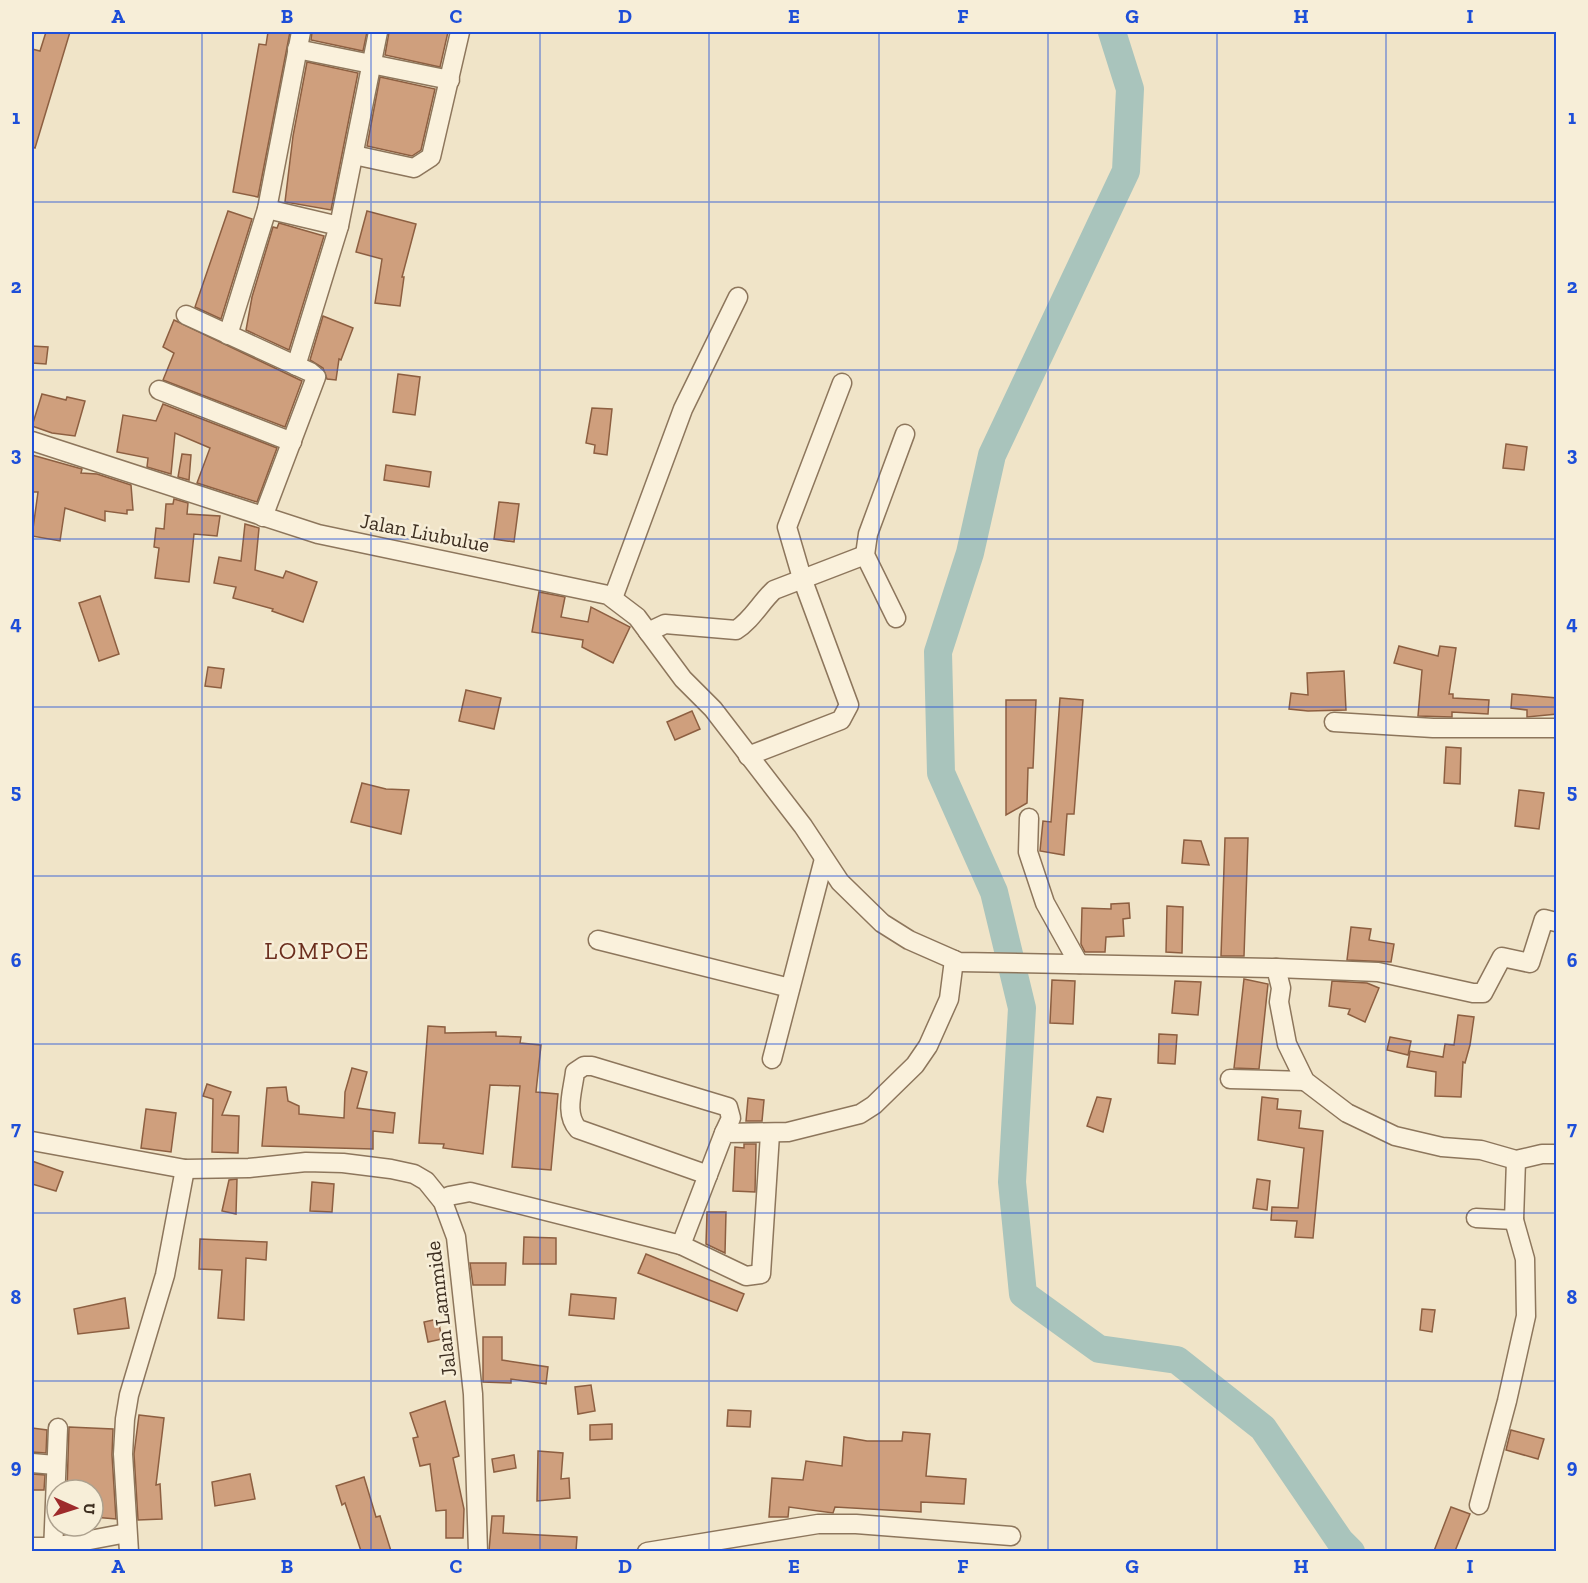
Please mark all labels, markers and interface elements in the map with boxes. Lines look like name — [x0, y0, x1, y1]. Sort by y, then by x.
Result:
text: A — [111, 4, 125, 28]
text: B — [281, 4, 293, 28]
text: C — [450, 4, 463, 28]
text: D — [618, 4, 632, 28]
text: E — [788, 4, 800, 28]
text: F — [957, 4, 969, 28]
text: G — [1125, 4, 1139, 28]
text: H — [1293, 4, 1309, 28]
text: I — [1466, 4, 1474, 28]
text: 1 — [12, 105, 20, 129]
text: 1 — [1568, 105, 1576, 129]
text: 2 — [11, 274, 22, 298]
text: 2 — [1567, 274, 1578, 298]
text: 3 — [11, 442, 22, 466]
text: 3 — [1567, 442, 1578, 466]
street label: Jalan Liubulue — [358, 508, 492, 557]
text: 4 — [10, 611, 22, 635]
text: 4 — [1566, 611, 1578, 635]
text: 5 — [11, 779, 21, 803]
text: 5 — [1567, 779, 1577, 803]
district label: LOMPOE — [264, 936, 370, 965]
text: 6 — [11, 948, 22, 972]
text: 6 — [1567, 948, 1578, 972]
text: 7 — [11, 1116, 21, 1140]
text: 7 — [1567, 1116, 1577, 1140]
street label: Jalan Lammide — [420, 1240, 461, 1378]
text: 8 — [11, 1285, 22, 1309]
text: 8 — [1567, 1285, 1578, 1309]
text: 9 — [11, 1454, 22, 1478]
text: 9 — [1567, 1454, 1578, 1478]
north arrow — [45, 1478, 105, 1538]
text: U — [80, 1503, 99, 1515]
text: A — [111, 1554, 125, 1578]
text: B — [281, 1554, 293, 1578]
text: C — [450, 1554, 463, 1578]
text: D — [618, 1554, 632, 1578]
text: E — [788, 1554, 800, 1578]
text: F — [957, 1554, 969, 1578]
text: G — [1125, 1554, 1139, 1578]
text: H — [1293, 1554, 1309, 1578]
text: I — [1466, 1554, 1474, 1578]

